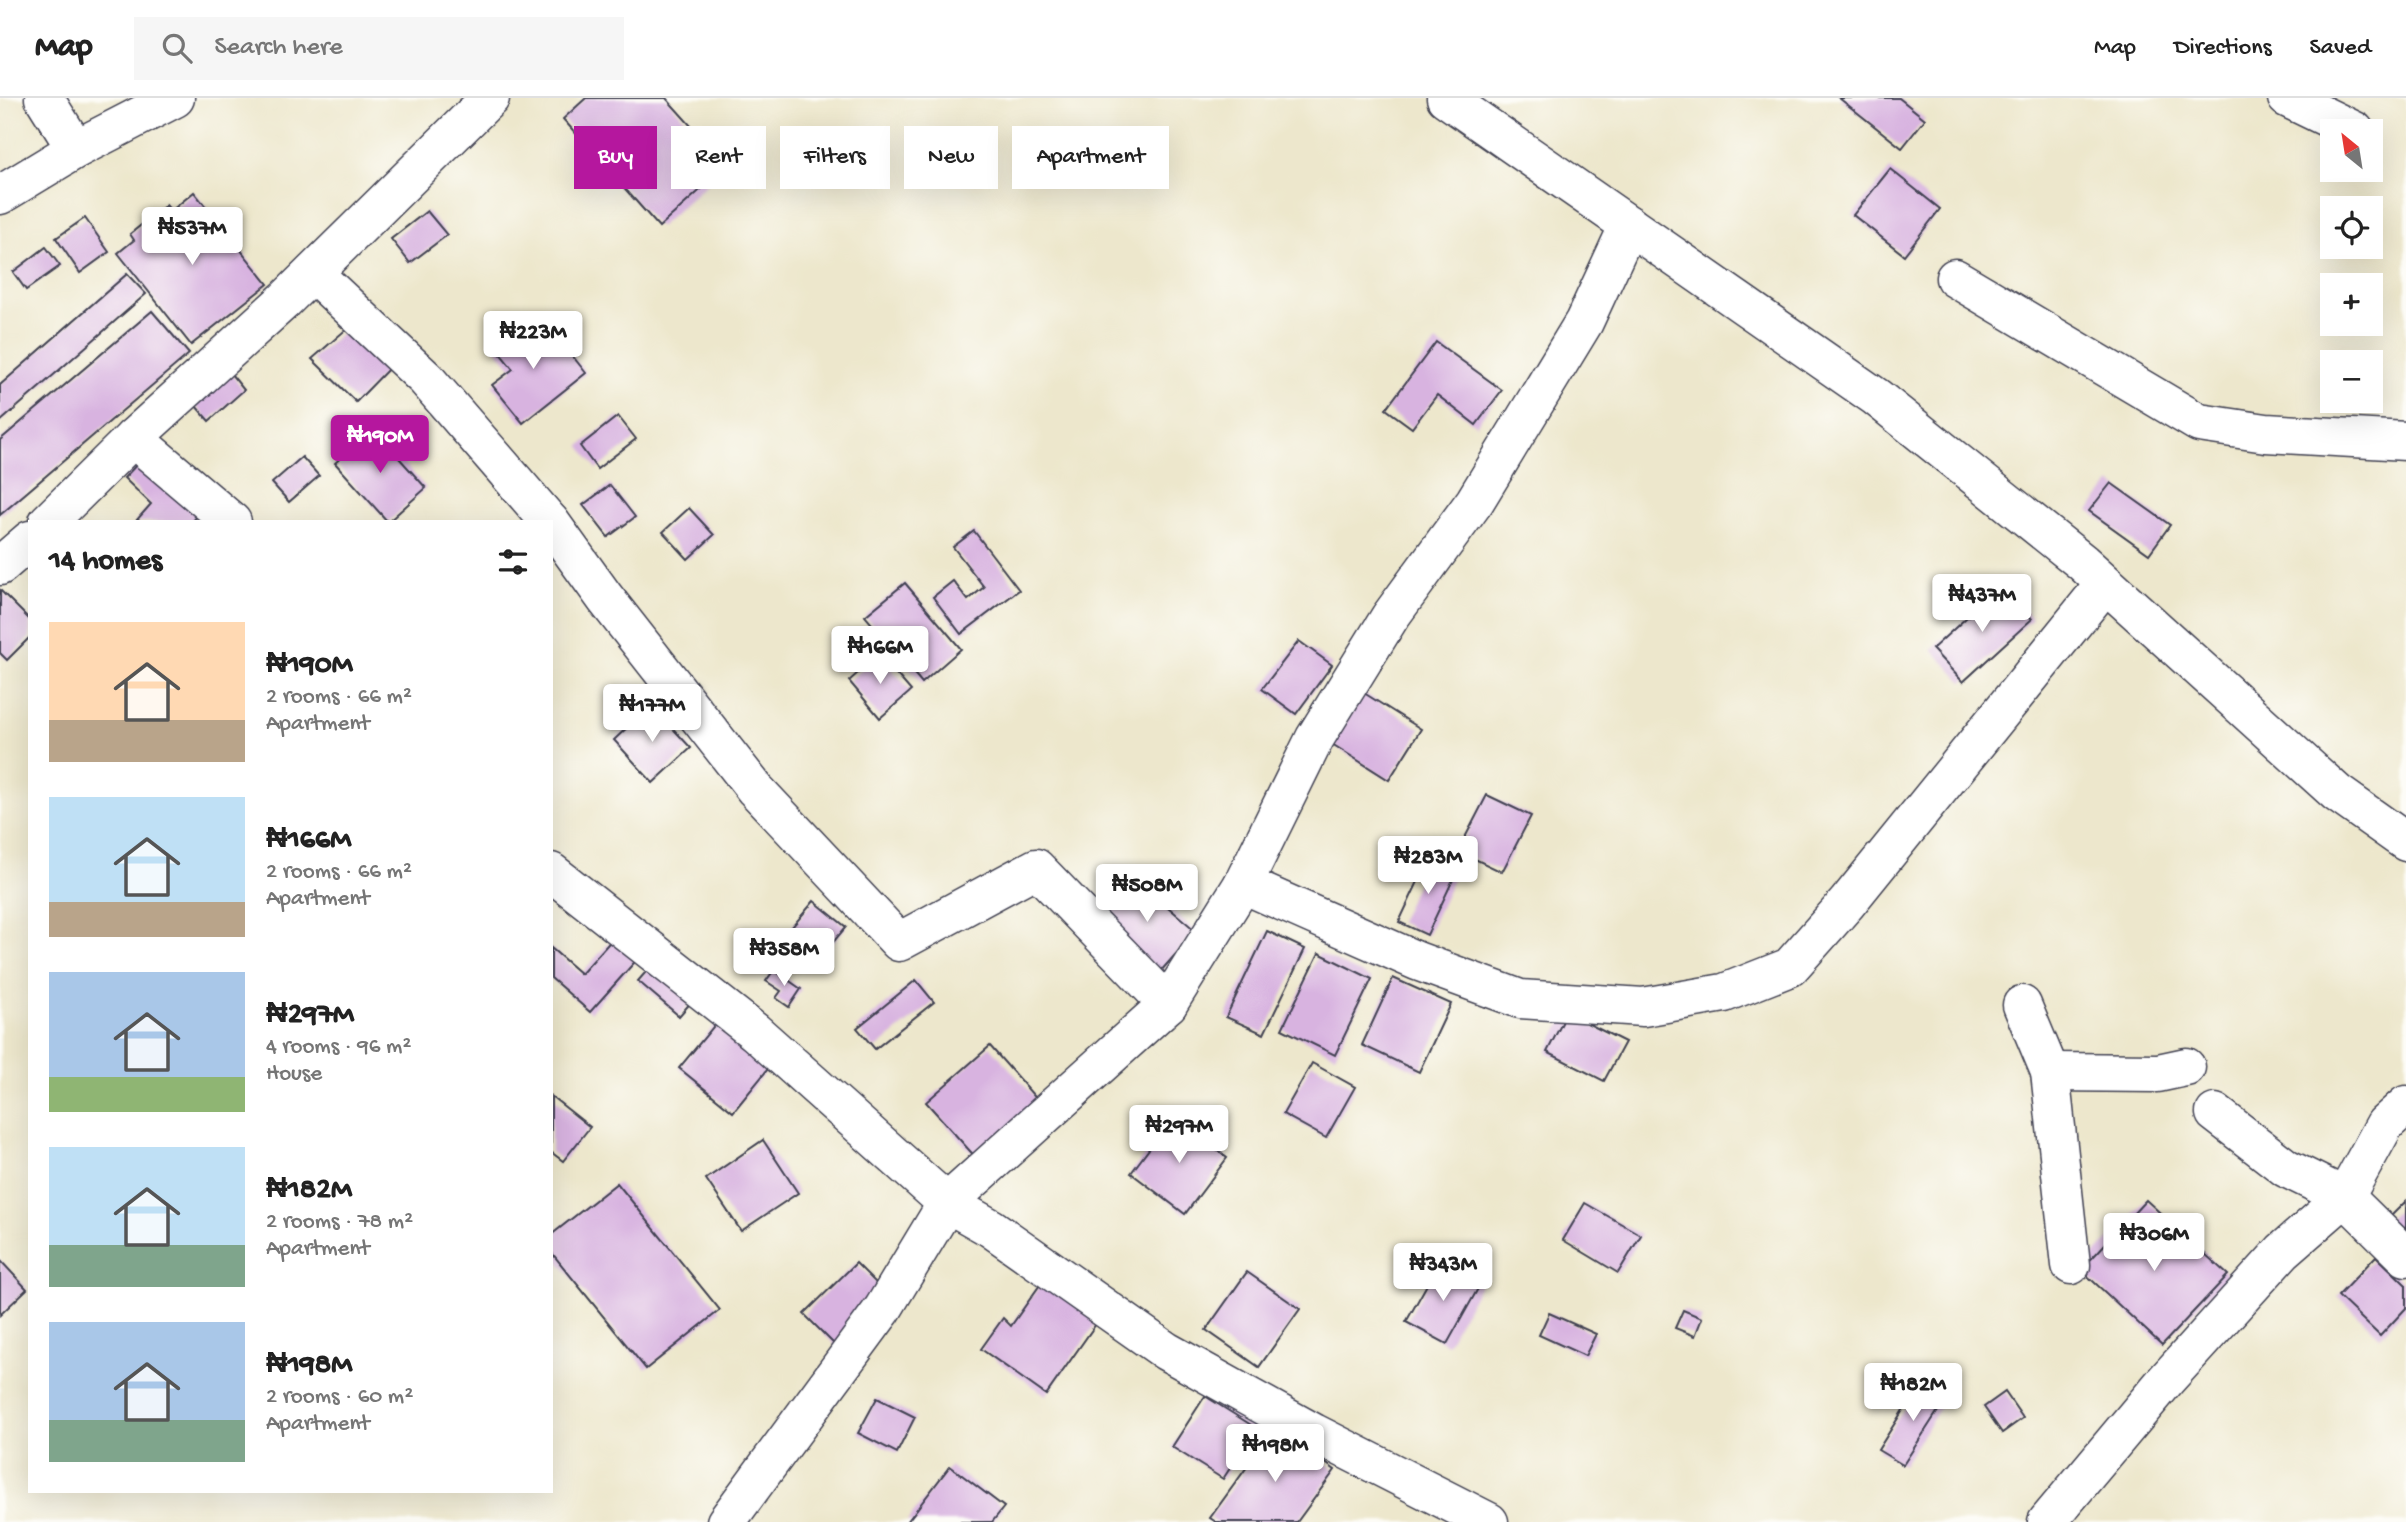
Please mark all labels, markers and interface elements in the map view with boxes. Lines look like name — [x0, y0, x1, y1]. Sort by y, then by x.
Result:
search box — [134, 17, 624, 80]
text: Map — [35, 29, 92, 67]
icon: search — [158, 29, 196, 67]
text: Search here — [214, 33, 343, 64]
text: Map — [2094, 34, 2136, 63]
text: Directions — [2174, 34, 2272, 63]
text: Saved — [2310, 34, 2371, 63]
north arrow — [2320, 119, 2384, 182]
map controls — [2320, 119, 2383, 413]
chip: Buy — [574, 126, 657, 189]
chip: Rent — [671, 126, 766, 189]
chip: Filters — [780, 126, 890, 189]
chip: New — [904, 126, 998, 189]
chip: Apartment — [1012, 126, 1169, 189]
button: locate — [2320, 196, 2383, 259]
pin: ₦537M — [143, 208, 241, 267]
text: ₦537M — [158, 216, 226, 243]
button: + — [2320, 273, 2383, 336]
pin: ₦223M — [484, 312, 582, 371]
text: ₦223M — [499, 320, 567, 347]
button: − — [2320, 350, 2383, 413]
pin: ₦190M — [331, 416, 429, 475]
text: ₦190M — [347, 424, 413, 451]
icon: filters — [494, 543, 532, 581]
text: 14 homes — [49, 545, 162, 580]
pin: ₦437M — [1933, 574, 2031, 634]
text: ₦437M — [1948, 583, 2016, 610]
pin: ₦166M — [831, 626, 929, 686]
text: ₦166M — [847, 635, 913, 662]
text: ₦190M — [266, 649, 353, 684]
icon: home — [105, 650, 189, 734]
text: 2 rooms · 66 m² — [266, 684, 412, 711]
pin: ₦177M — [603, 684, 701, 744]
text: ₦177M — [619, 693, 685, 720]
text: Apartment — [266, 711, 370, 738]
text: ₦166M — [266, 824, 351, 859]
icon: home — [105, 825, 189, 909]
pin: ₦283M — [1379, 836, 1477, 896]
text: ₦283M — [1394, 845, 1462, 872]
text: 2 rooms · 66 m² — [266, 859, 412, 886]
pin: ₦508M — [1098, 864, 1196, 924]
text: ₦508M — [1112, 873, 1182, 900]
text: Apartment — [266, 886, 370, 913]
pin: ₦358M — [735, 928, 833, 988]
text: ₦358M — [749, 937, 819, 964]
text: ₦297M — [266, 999, 354, 1034]
icon: home — [105, 1000, 189, 1084]
text: 4 rooms · 96 m² — [266, 1034, 411, 1061]
text: House — [266, 1061, 322, 1088]
pin: ₦297M — [1130, 1105, 1228, 1165]
text: ₦297M — [1145, 1114, 1213, 1141]
text: ₦182M — [266, 1174, 352, 1209]
icon: home — [105, 1175, 189, 1259]
text: 2 rooms · 78 m² — [266, 1209, 413, 1236]
pin: ₦306M — [2105, 1214, 2203, 1273]
text: ₦306M — [2119, 1222, 2189, 1249]
text: Apartment — [266, 1236, 370, 1263]
pin: ₦343M — [1394, 1244, 1492, 1303]
text: ₦343M — [1409, 1252, 1477, 1279]
text: ₦198M — [266, 1349, 352, 1384]
icon: home — [105, 1350, 189, 1434]
pin: ₦182M — [1864, 1364, 1962, 1423]
text: ₦182M — [1880, 1372, 1946, 1399]
text: 2 rooms · 60 m² — [266, 1384, 413, 1411]
text: Apartment — [266, 1411, 370, 1438]
pin: ₦198M — [1226, 1424, 1324, 1484]
text: ₦198M — [1242, 1433, 1308, 1460]

